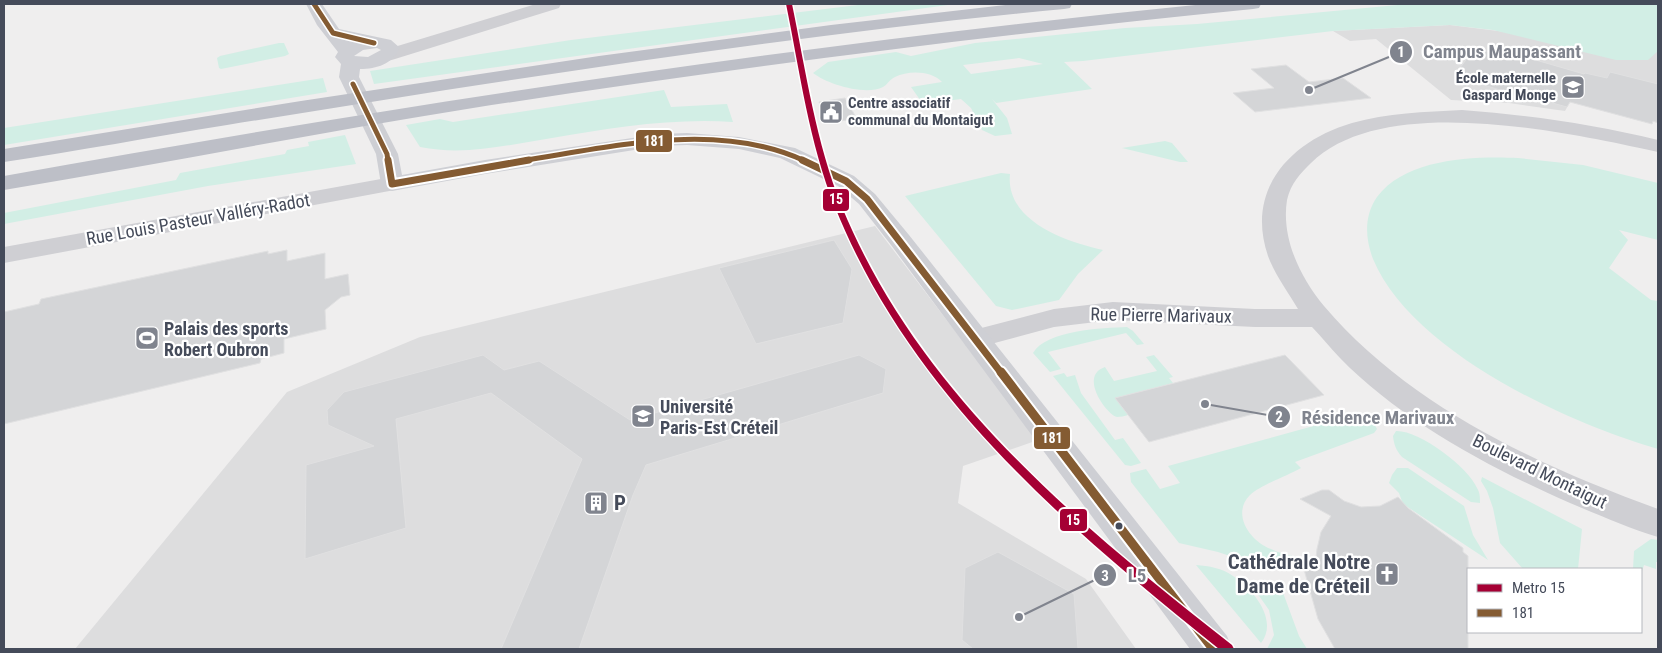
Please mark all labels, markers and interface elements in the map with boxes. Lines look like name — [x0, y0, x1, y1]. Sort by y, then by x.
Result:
callout: Campus Maupassant — [1388, 35, 1591, 69]
text: Campus Maupassant — [1423, 40, 1581, 63]
text: 1 — [1397, 43, 1405, 61]
place label: École maternelle Gaspard Monge — [1456, 69, 1556, 104]
school or university icon: École maternelle Gaspard Monge — [1560, 74, 1586, 100]
place label: Centre associatif communal du Montaigut — [848, 94, 994, 129]
public building icon: Centre associatif communal du Montaigut — [818, 99, 844, 125]
line badge: 181 — [635, 129, 673, 153]
text: 181 — [643, 133, 665, 149]
line badge: 15 — [822, 188, 850, 212]
street label: Rue Louis Pasteur Valléry-Radot — [85, 189, 311, 249]
text: 15 — [829, 191, 843, 207]
street label: Rue Pierre Marivaux — [1090, 303, 1232, 327]
place label: Palais des sports Robert Oubron — [164, 318, 288, 360]
sports icon: Palais des sports Robert Oubron — [134, 325, 160, 351]
place label: Université Paris-Est Créteil — [660, 396, 778, 438]
callout: Résidence Marivaux — [1267, 400, 1464, 434]
school or university icon: Université Paris-Est Créteil — [630, 403, 656, 429]
text: Résidence Marivaux — [1302, 406, 1455, 429]
text: 2 — [1275, 408, 1283, 426]
line badge: 181 — [1033, 426, 1071, 450]
street label: Boulevard Montaigut — [1469, 429, 1611, 513]
text: 181 — [1041, 430, 1063, 446]
building icon: P — [583, 490, 609, 516]
place label: P — [614, 491, 626, 515]
line badge: 15 — [1059, 508, 1088, 532]
text: 15 — [1066, 512, 1080, 528]
unlabelled marker — [1114, 521, 1124, 531]
place label: Cathédrale Notre Dame de Créteil — [1228, 550, 1370, 598]
callout: L5 — [1092, 558, 1156, 592]
church icon: Cathédrale Notre Dame de Créteil — [1374, 561, 1400, 587]
text: L5 — [1128, 564, 1146, 587]
text: 3 — [1101, 567, 1109, 585]
legend — [1467, 568, 1642, 633]
text: Metro 15 — [1512, 579, 1565, 597]
text: 181 — [1512, 604, 1534, 622]

